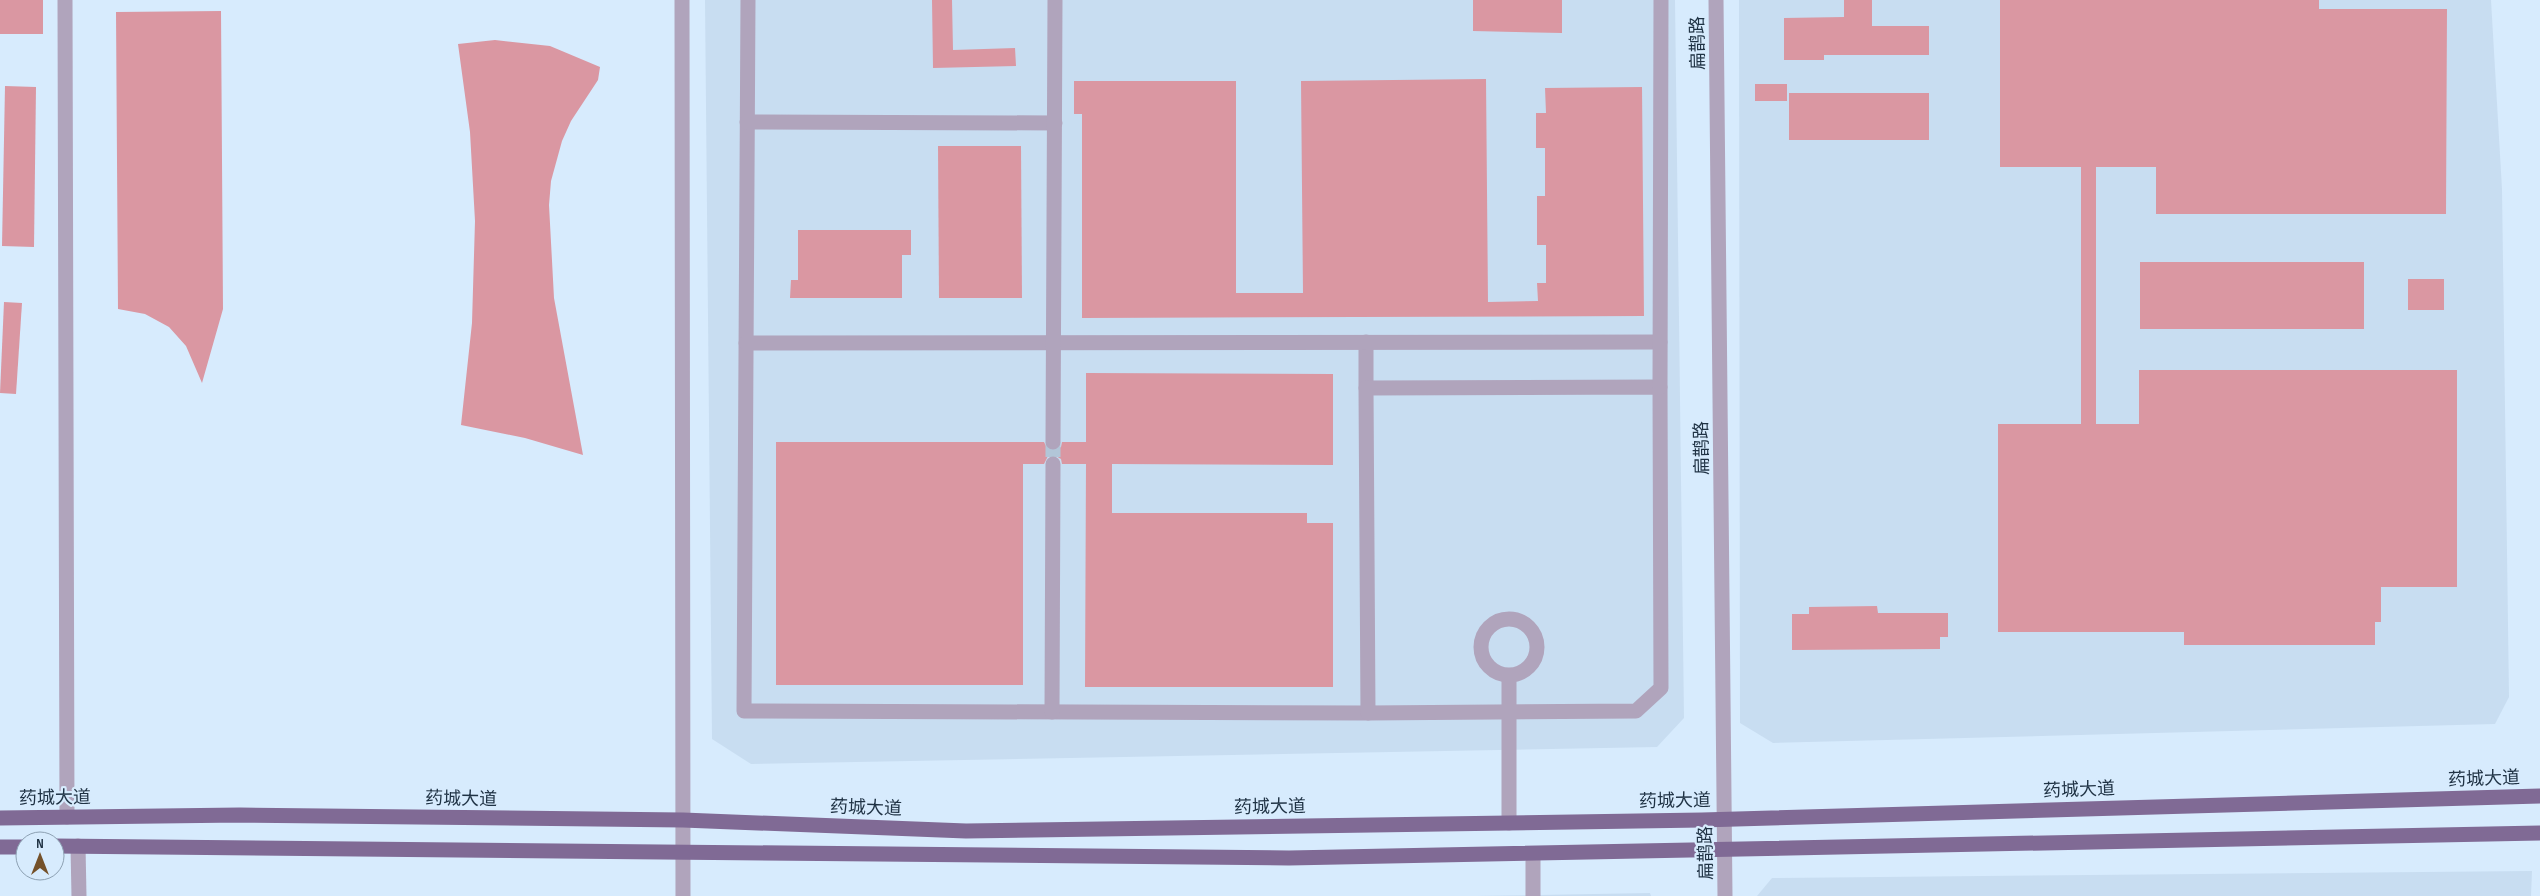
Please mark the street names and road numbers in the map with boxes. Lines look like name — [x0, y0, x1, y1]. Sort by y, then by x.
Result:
street label: 扁鹊路 — [1687, 16, 1709, 70]
street label: 扁鹊路 — [1691, 421, 1713, 475]
street label: 药城大道 — [2448, 767, 2520, 791]
street label: 药城大道 — [2043, 778, 2115, 802]
street label: 药城大道 — [19, 787, 91, 809]
street label: 药城大道 — [425, 788, 497, 810]
street label: 药城大道 — [1639, 790, 1711, 812]
street label: 药城大道 — [830, 796, 902, 820]
street label: 药城大道 — [1234, 796, 1306, 818]
street label: 扁鹊路 — [1695, 826, 1717, 880]

